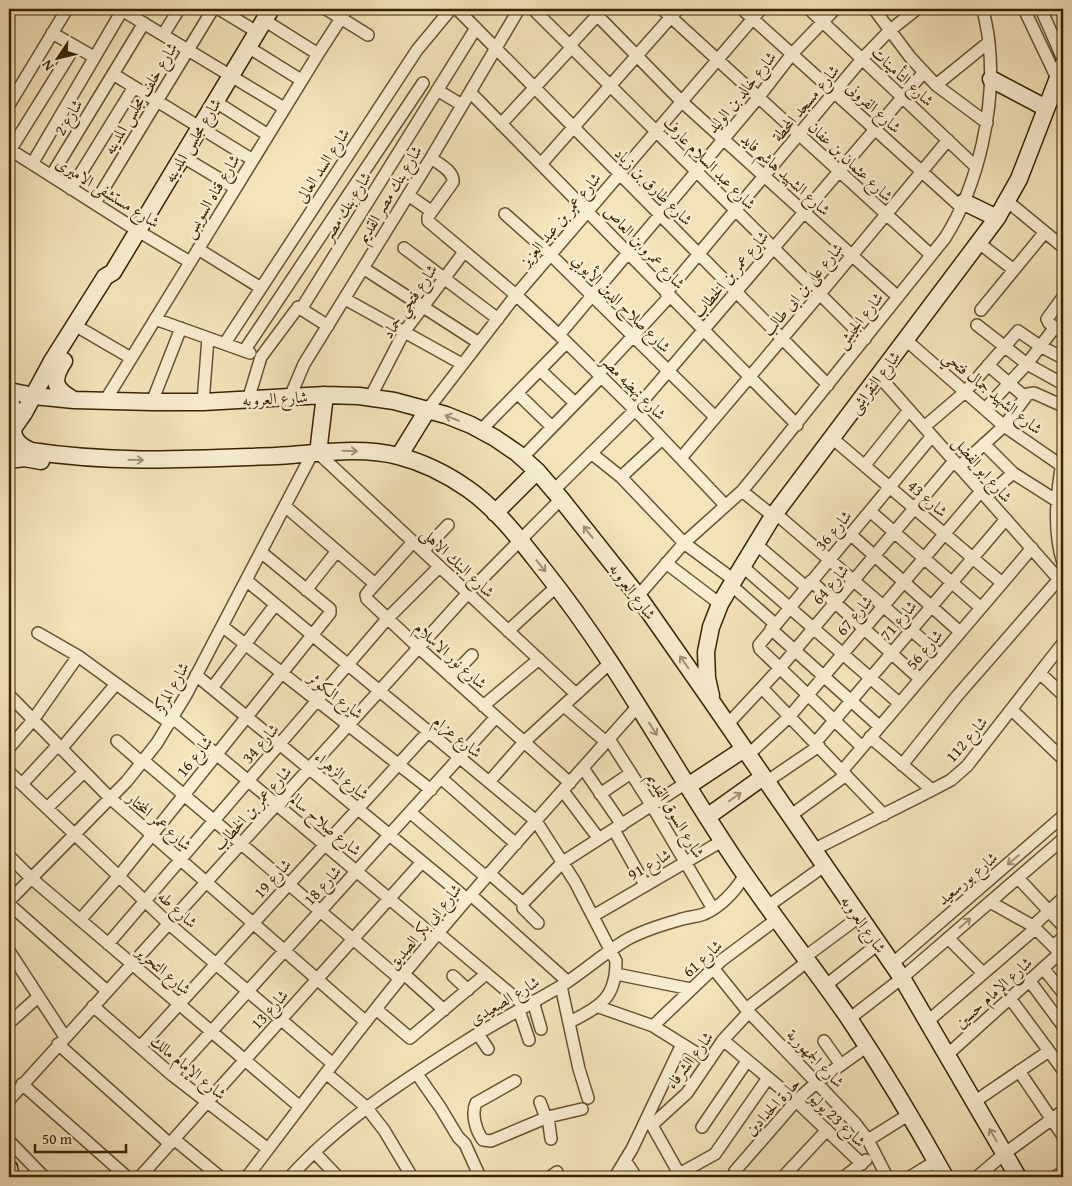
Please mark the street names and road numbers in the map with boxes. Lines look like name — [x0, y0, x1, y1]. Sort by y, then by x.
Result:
street label: شارع خلف مجلس المدينه — [97, 37, 185, 160]
street label: شارع التأمينات — [865, 40, 940, 113]
street label: شارع خالد بن الوليد — [700, 46, 783, 140]
street label: شارع مسجد المحطة — [765, 59, 846, 148]
street label: شارع الفرونى — [840, 76, 907, 140]
street label: شارع مجلس المدينه — [157, 93, 228, 188]
street label: شارع 2 — [48, 94, 90, 141]
street label: شارع عبد السلام عارف — [656, 111, 762, 217]
street label: شارع عثمان بن عفان — [802, 115, 899, 208]
street label: شارع السد العالى — [289, 123, 357, 208]
street label: شارع الشهيد هاشم فايد — [732, 127, 836, 225]
street label: شارع بنك مصر القديم — [350, 140, 430, 249]
street label: شارع طارق بن زياد — [608, 141, 699, 232]
street label: شارع قناه السويس — [176, 149, 247, 244]
street label: شارع مستشفى الاميرى — [50, 150, 165, 235]
street label: شارع بنك مصر — [314, 167, 379, 248]
street label: شارع عمر بن عبد العزيز — [512, 167, 608, 274]
street label: شارع عمرو بن العاص — [597, 200, 691, 296]
street label: شارع عمر بن الخطاب — [686, 225, 775, 324]
street label: شارع على بن ابى طالب — [756, 237, 850, 342]
street label: شارع صلاح الدين الأيوبي — [565, 248, 677, 360]
street label: شارع فتحي حماد — [375, 259, 446, 345]
street label: شارع الجيش — [829, 287, 890, 355]
street label: شارع الشهيد جمال فتحي — [935, 344, 1048, 443]
street label: شارع النقراشى — [842, 345, 907, 420]
street label: شارع نهضه مصر — [593, 347, 672, 427]
street label: شارع العروبه — [242, 384, 309, 414]
street label: شارع ابو الفضل — [946, 431, 1019, 509]
street label: شارع 43 — [901, 474, 954, 524]
street label: شارع 36 — [809, 504, 859, 557]
street label: شارع البنك الاهلى — [414, 521, 500, 604]
street label: شارع العروبه — [602, 558, 662, 626]
street label: شارع 64 — [806, 558, 856, 611]
street label: شارع 67 — [830, 589, 880, 642]
street label: شارع 71 — [874, 594, 924, 647]
street label: شارع نور الاسلام — [407, 616, 493, 697]
street label: شارع 56 — [900, 623, 950, 676]
street label: شارع المركز — [146, 657, 197, 719]
street label: شارع الكوثر — [300, 664, 369, 726]
street label: شارع عزام — [426, 709, 488, 766]
street label: شارع 112 — [939, 711, 994, 769]
street label: شارع 34 — [236, 717, 286, 770]
street label: شارع 16 — [170, 730, 220, 783]
street label: شارع الزهراء — [308, 745, 375, 807]
street label: شارع عمر بن الخطاب — [207, 760, 299, 857]
street label: شارع السوق القديم — [638, 768, 711, 864]
street label: شارع عمر المختار — [119, 785, 198, 858]
street label: شارع صلاح سالم — [283, 787, 367, 864]
street label: شارع 91 — [623, 842, 676, 888]
street label: شارع بورسعيد — [931, 845, 1004, 912]
street label: شارع 19 — [247, 853, 298, 905]
street label: شارع 18 — [297, 860, 348, 912]
street label: شارع ابى بكر الصديق — [381, 878, 469, 975]
street label: شارع طه — [151, 885, 203, 935]
street label: شارع العروبه — [834, 890, 893, 959]
street label: شارع 61 — [677, 933, 729, 984]
street label: شارع التحرير — [128, 938, 197, 1002]
street label: شارع الإمام حسين — [949, 950, 1039, 1036]
street label: شارع الصعيدى — [464, 969, 545, 1032]
street label: شارع 13 — [244, 984, 295, 1036]
street label: شارع الجمهورية — [780, 1023, 850, 1094]
street label: شارع الشرفاء — [659, 1026, 720, 1095]
street label: شارع الإمام مالك — [144, 1029, 232, 1107]
street label: حارة الحدادين — [739, 1071, 805, 1141]
street label: شارع 23 يوليو — [801, 1084, 872, 1154]

